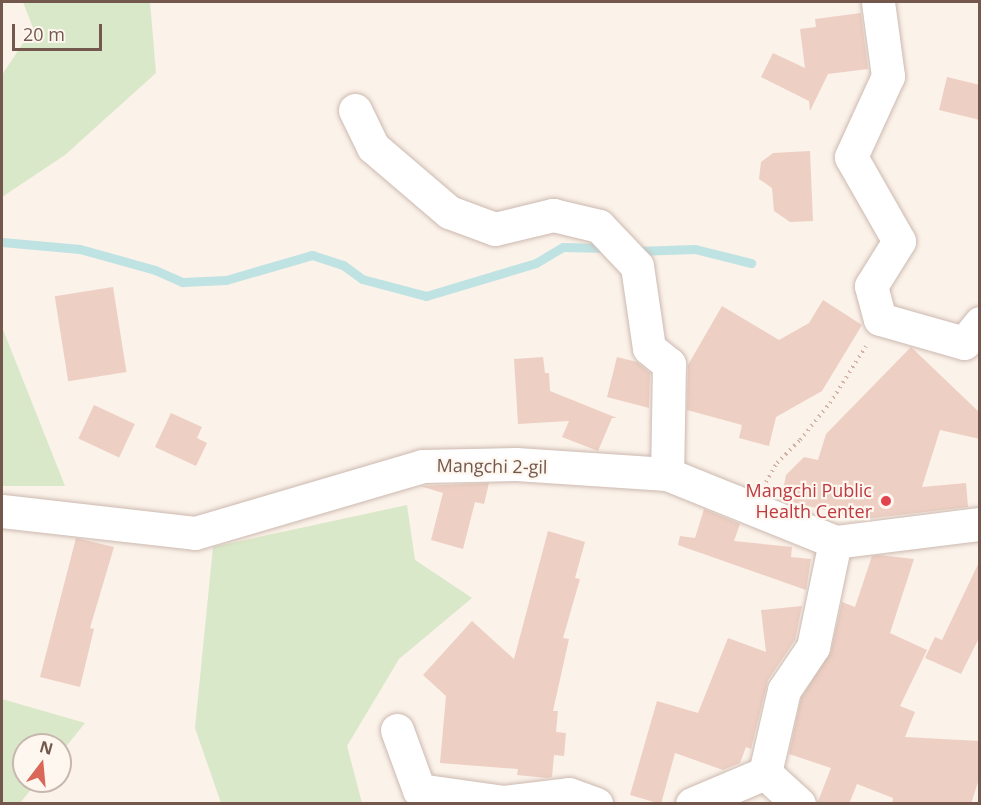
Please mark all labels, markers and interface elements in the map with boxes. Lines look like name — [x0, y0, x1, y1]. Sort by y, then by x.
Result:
scale bar — [15, 12, 105, 50]
text: 20 m — [23, 22, 65, 46]
street label: Mangchi 2-gil — [436, 454, 548, 478]
place label: Mangchi Public Health Center — [746, 480, 872, 522]
marker: Mangchi Public Health Center — [877, 492, 895, 510]
north arrow — [12, 733, 72, 793]
text: N — [37, 735, 56, 760]

